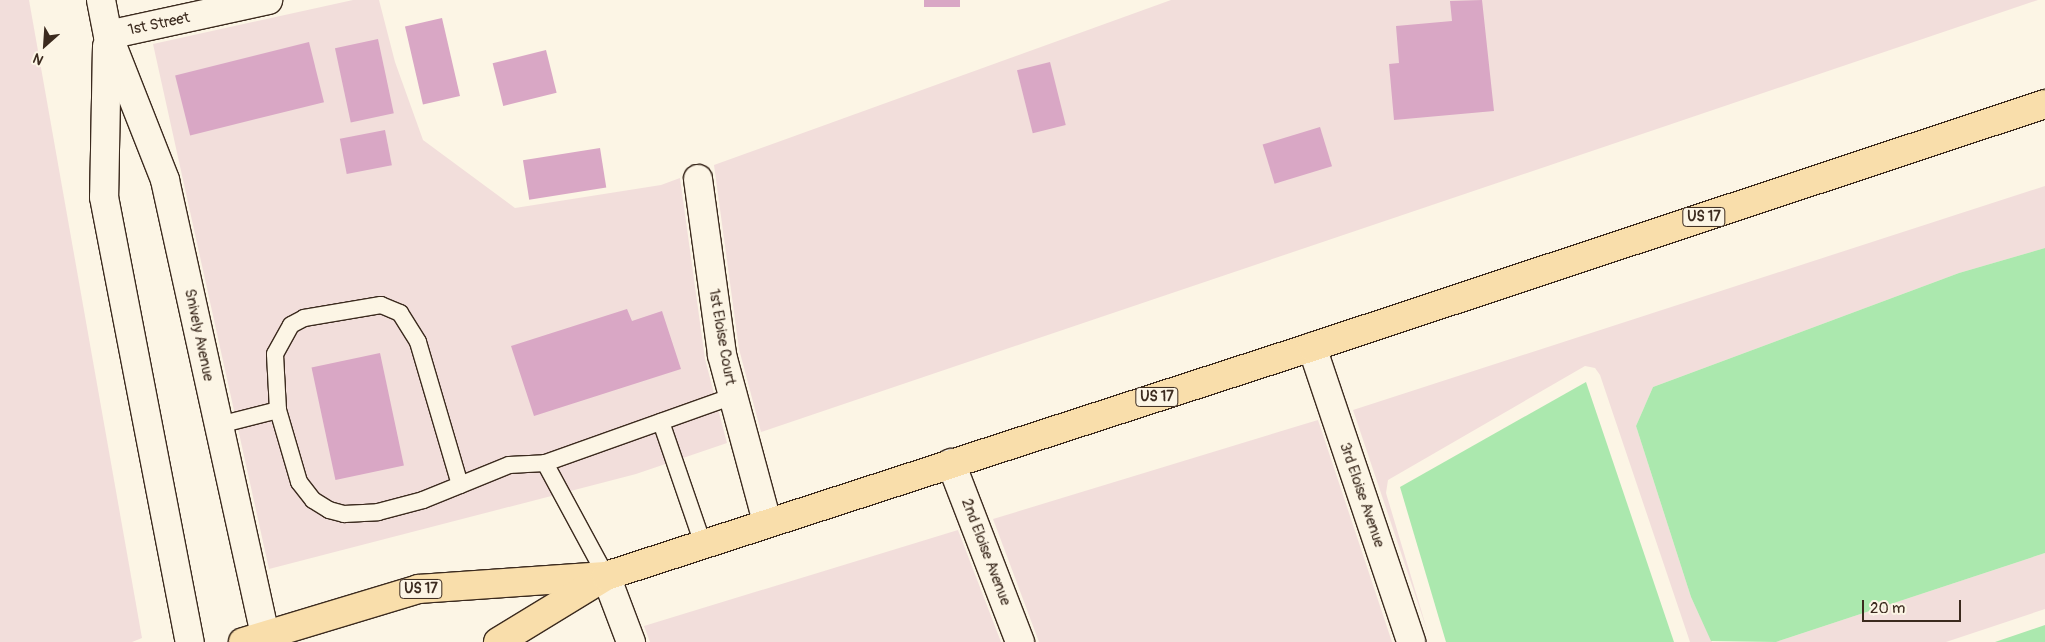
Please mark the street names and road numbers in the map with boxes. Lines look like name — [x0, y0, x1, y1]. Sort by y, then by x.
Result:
street label: 1st Street — [127, 9, 191, 39]
road number: US 17 — [1682, 206, 1726, 228]
street label: Snively Avenue — [180, 287, 218, 383]
street label: 1st Eloise Court — [705, 287, 739, 387]
road number: US 17 — [1134, 386, 1180, 408]
street label: 3rd Eloise Avenue — [1336, 440, 1388, 550]
street label: 2nd Eloise Avenue — [957, 496, 1015, 608]
road number: US 17 — [398, 578, 444, 600]

